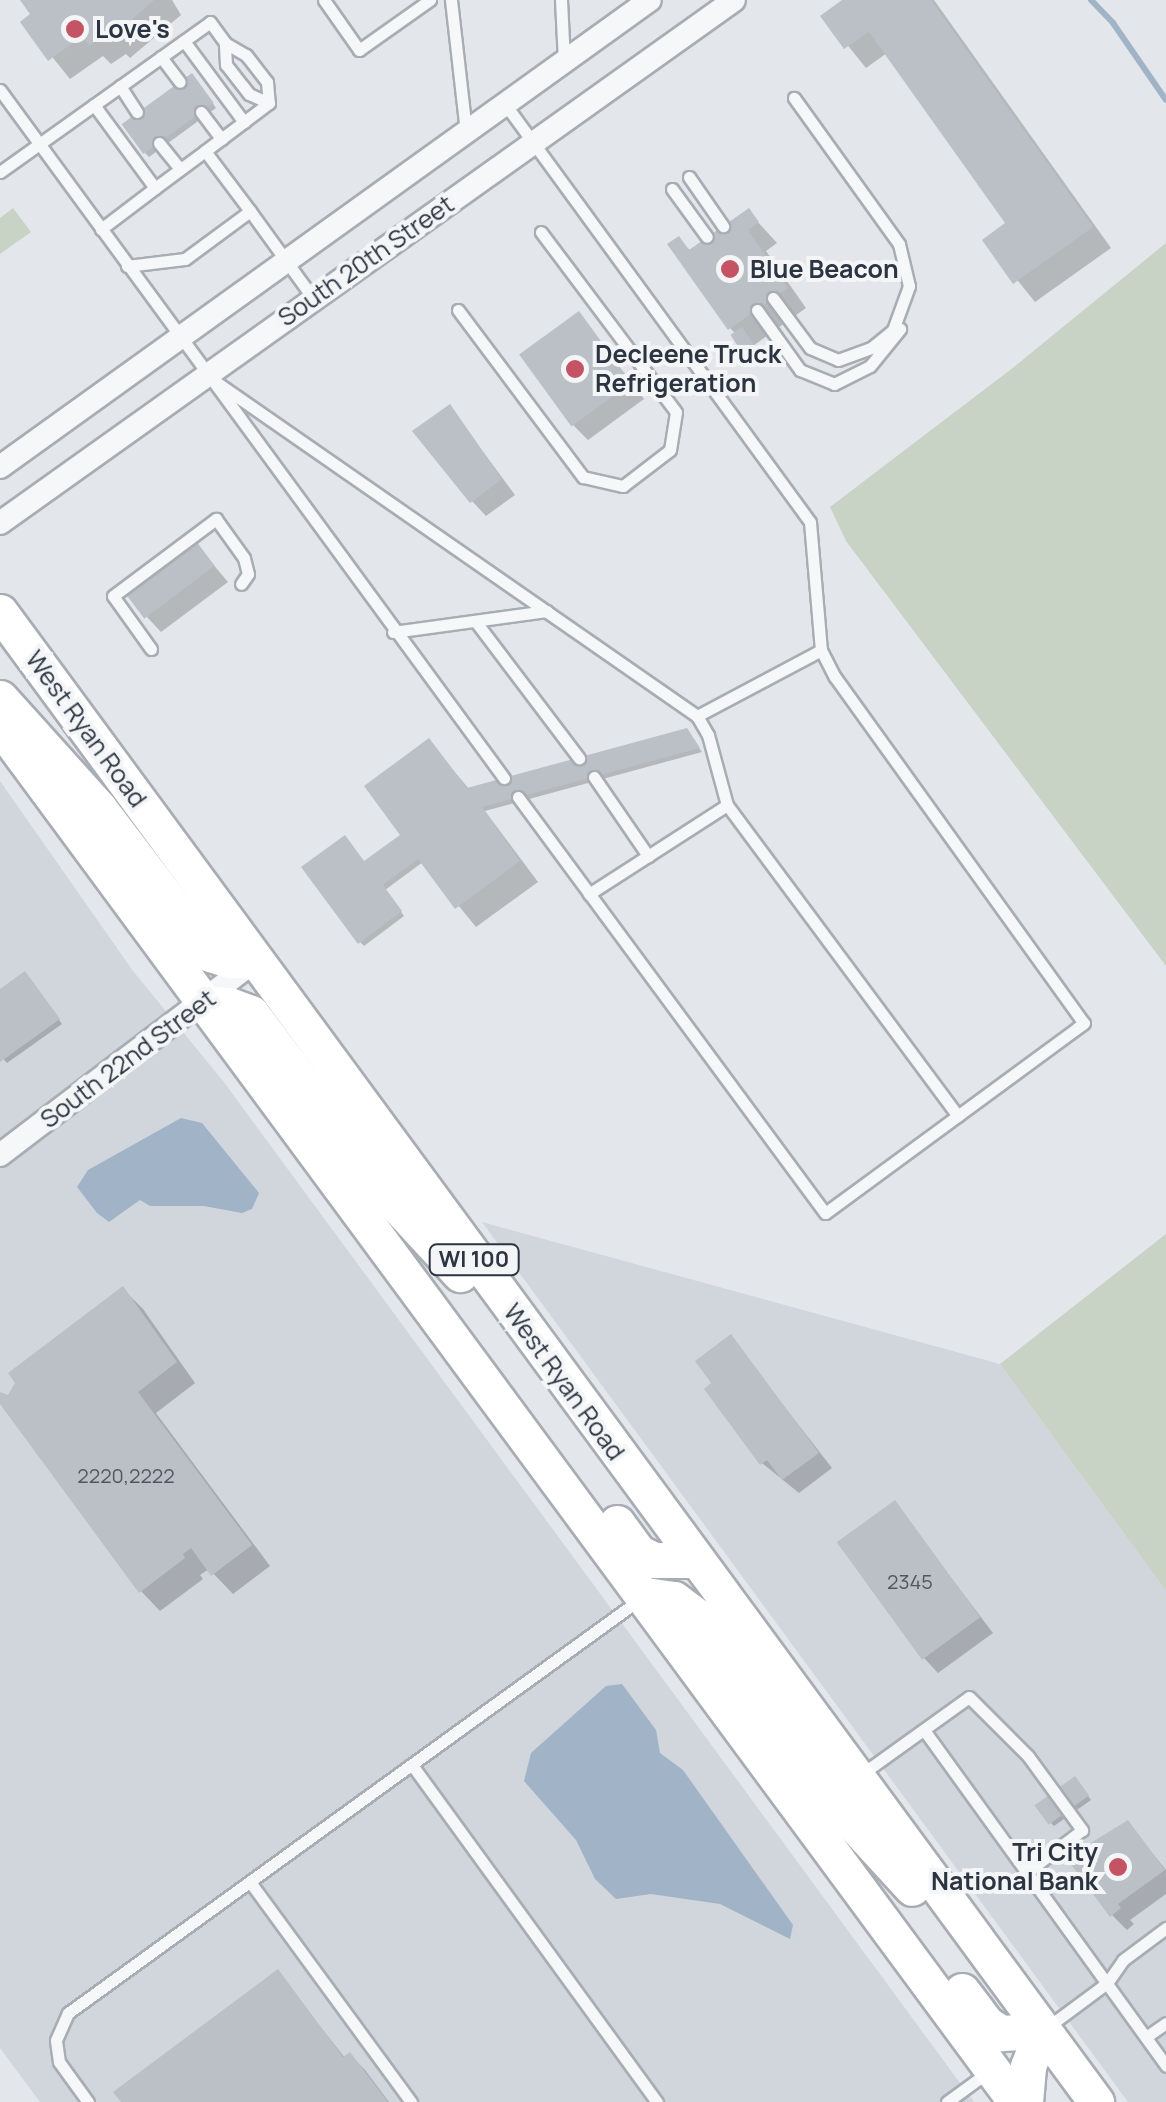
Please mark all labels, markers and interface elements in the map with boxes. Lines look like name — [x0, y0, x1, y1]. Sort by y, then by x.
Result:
place label: Love's — [95, 14, 170, 44]
marker: Love's — [64, 18, 86, 40]
street label: South 20th Street — [272, 189, 460, 333]
place label: Blue Beacon — [750, 254, 899, 284]
marker: Blue Beacon — [719, 258, 741, 280]
place label: Decleene Truck Refrigeration — [595, 340, 781, 399]
marker: Decleene Truck Refrigeration — [564, 358, 586, 380]
street label: West Ryan Road — [19, 645, 153, 813]
street label: South 22nd Street — [35, 983, 221, 1135]
road number: WI 100 — [426, 1243, 522, 1277]
street label: West Ryan Road — [497, 1298, 631, 1466]
house number: 2220,2222 — [77, 1463, 175, 1487]
house number: 2345 — [887, 1569, 933, 1593]
place label: Tri City National Bank — [931, 1838, 1098, 1897]
marker: Tri City National Bank — [1107, 1856, 1129, 1878]

